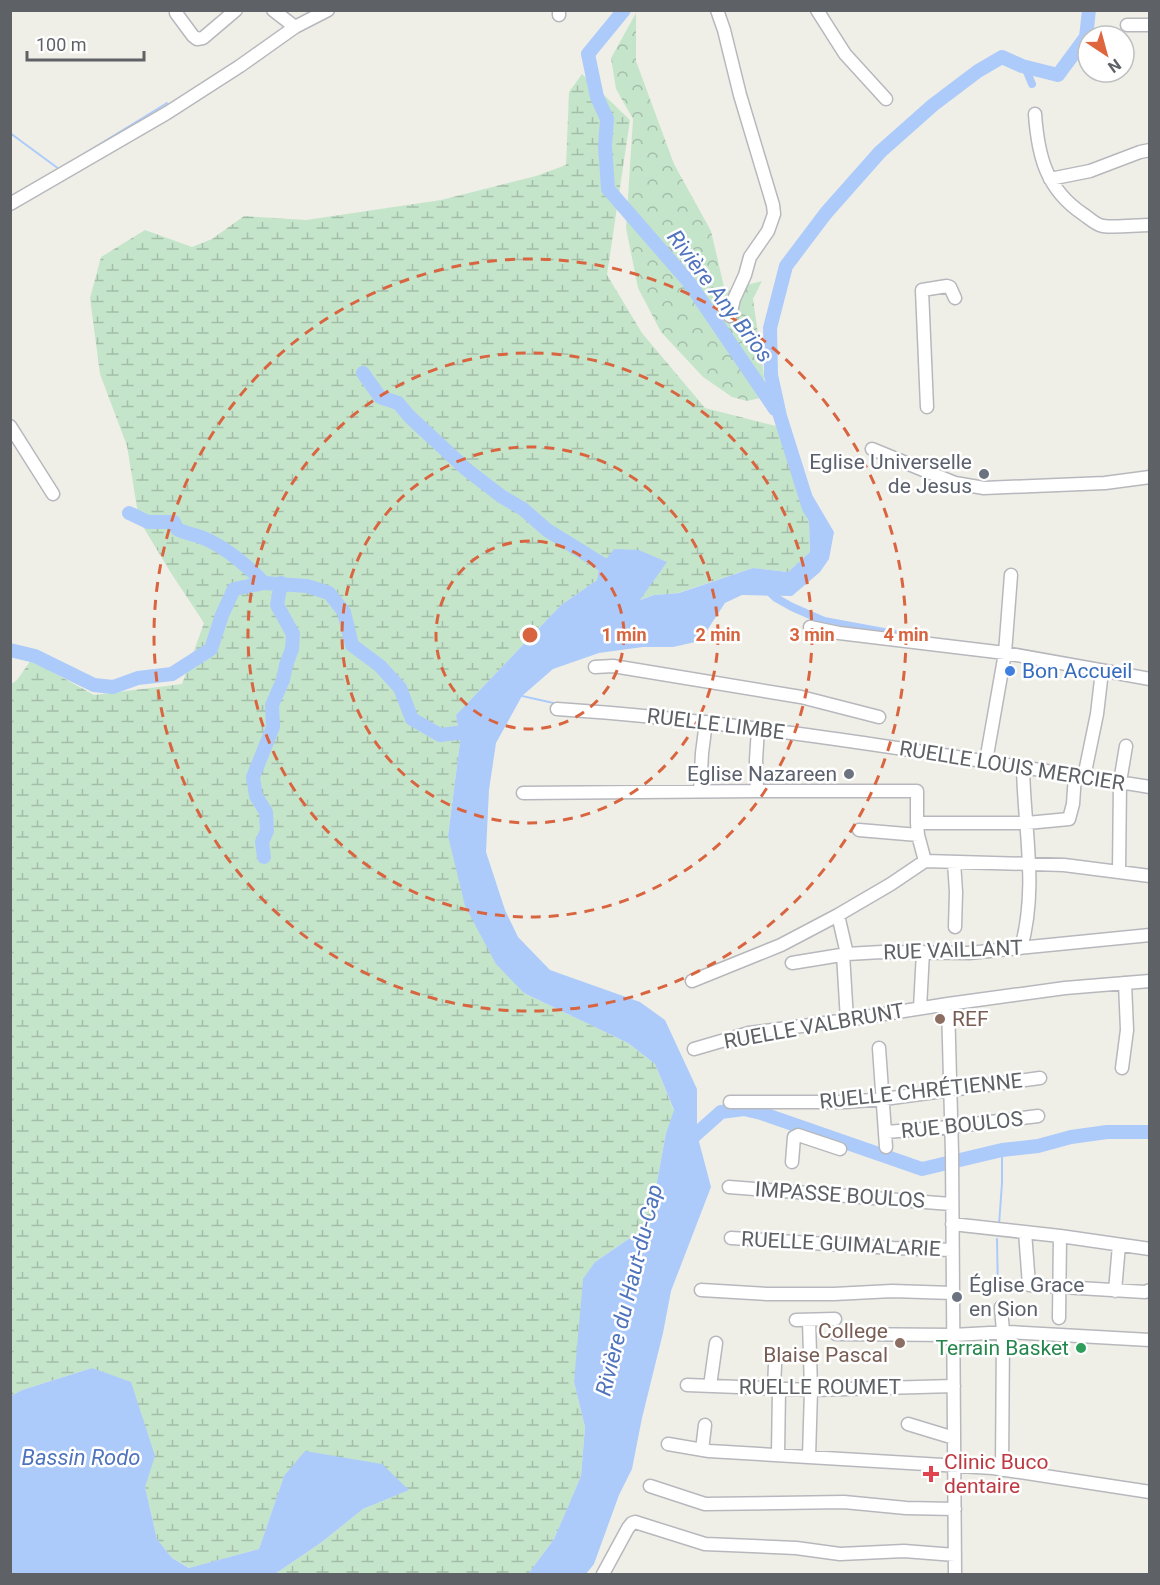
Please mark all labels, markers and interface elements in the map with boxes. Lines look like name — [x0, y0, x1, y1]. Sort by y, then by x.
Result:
scale bar — [27, 24, 144, 62]
north arrow — [1076, 24, 1136, 84]
text: 100 m — [36, 34, 87, 55]
text: N — [1104, 55, 1125, 77]
water label: Rivière Any Brios — [662, 225, 778, 367]
place label: Eglise Universelle de Jesus — [809, 450, 972, 498]
marker: Eglise Universelle de Jesus — [977, 467, 991, 481]
text: 1 min — [601, 624, 647, 645]
text: 2 min — [695, 624, 741, 645]
text: 3 min — [789, 624, 835, 645]
text: 4 min — [883, 624, 929, 645]
centre of rings — [520, 625, 540, 645]
place label: Bon Accueil — [1022, 659, 1132, 683]
marker: Bon Accueil — [1003, 664, 1017, 678]
street label: RUELLE LIMBE — [646, 704, 786, 744]
street label: RUELLE LOUIS MERCIER — [898, 736, 1126, 796]
place label: Eglise Nazareen — [687, 762, 837, 786]
marker: Eglise Nazareen — [842, 767, 856, 781]
street label: RUE VAILLANT — [883, 936, 1024, 964]
street label: RUELLE VALBRUNT — [722, 998, 907, 1054]
place label: REF — [952, 1007, 988, 1031]
marker: REF — [933, 1012, 947, 1026]
street label: RUELLE CHRÉTIENNE — [818, 1068, 1024, 1114]
street label: RUE BOULOS — [900, 1107, 1024, 1143]
street label: IMPASSE BOULOS — [754, 1177, 926, 1213]
water label: Rivière du Haut-du-Cap — [591, 1182, 667, 1398]
street label: RUELLE GUIMALARIE — [741, 1227, 942, 1261]
place label: Église Grace en Sion — [969, 1273, 1085, 1321]
marker: Église Grace en Sion — [950, 1290, 964, 1304]
place label: College Blaise Pascal — [763, 1319, 888, 1367]
marker: College Blaise Pascal — [893, 1336, 907, 1350]
place label: Terrain Basket — [935, 1336, 1069, 1360]
marker: Terrain Basket — [1074, 1341, 1088, 1355]
street label: RUELLE ROUMET — [739, 1375, 902, 1399]
water label: Bassin Rodo — [22, 1445, 140, 1470]
place label: Clinic Buco dentaire — [944, 1450, 1048, 1498]
marker: Clinic Buco dentaire — [922, 1465, 940, 1483]

